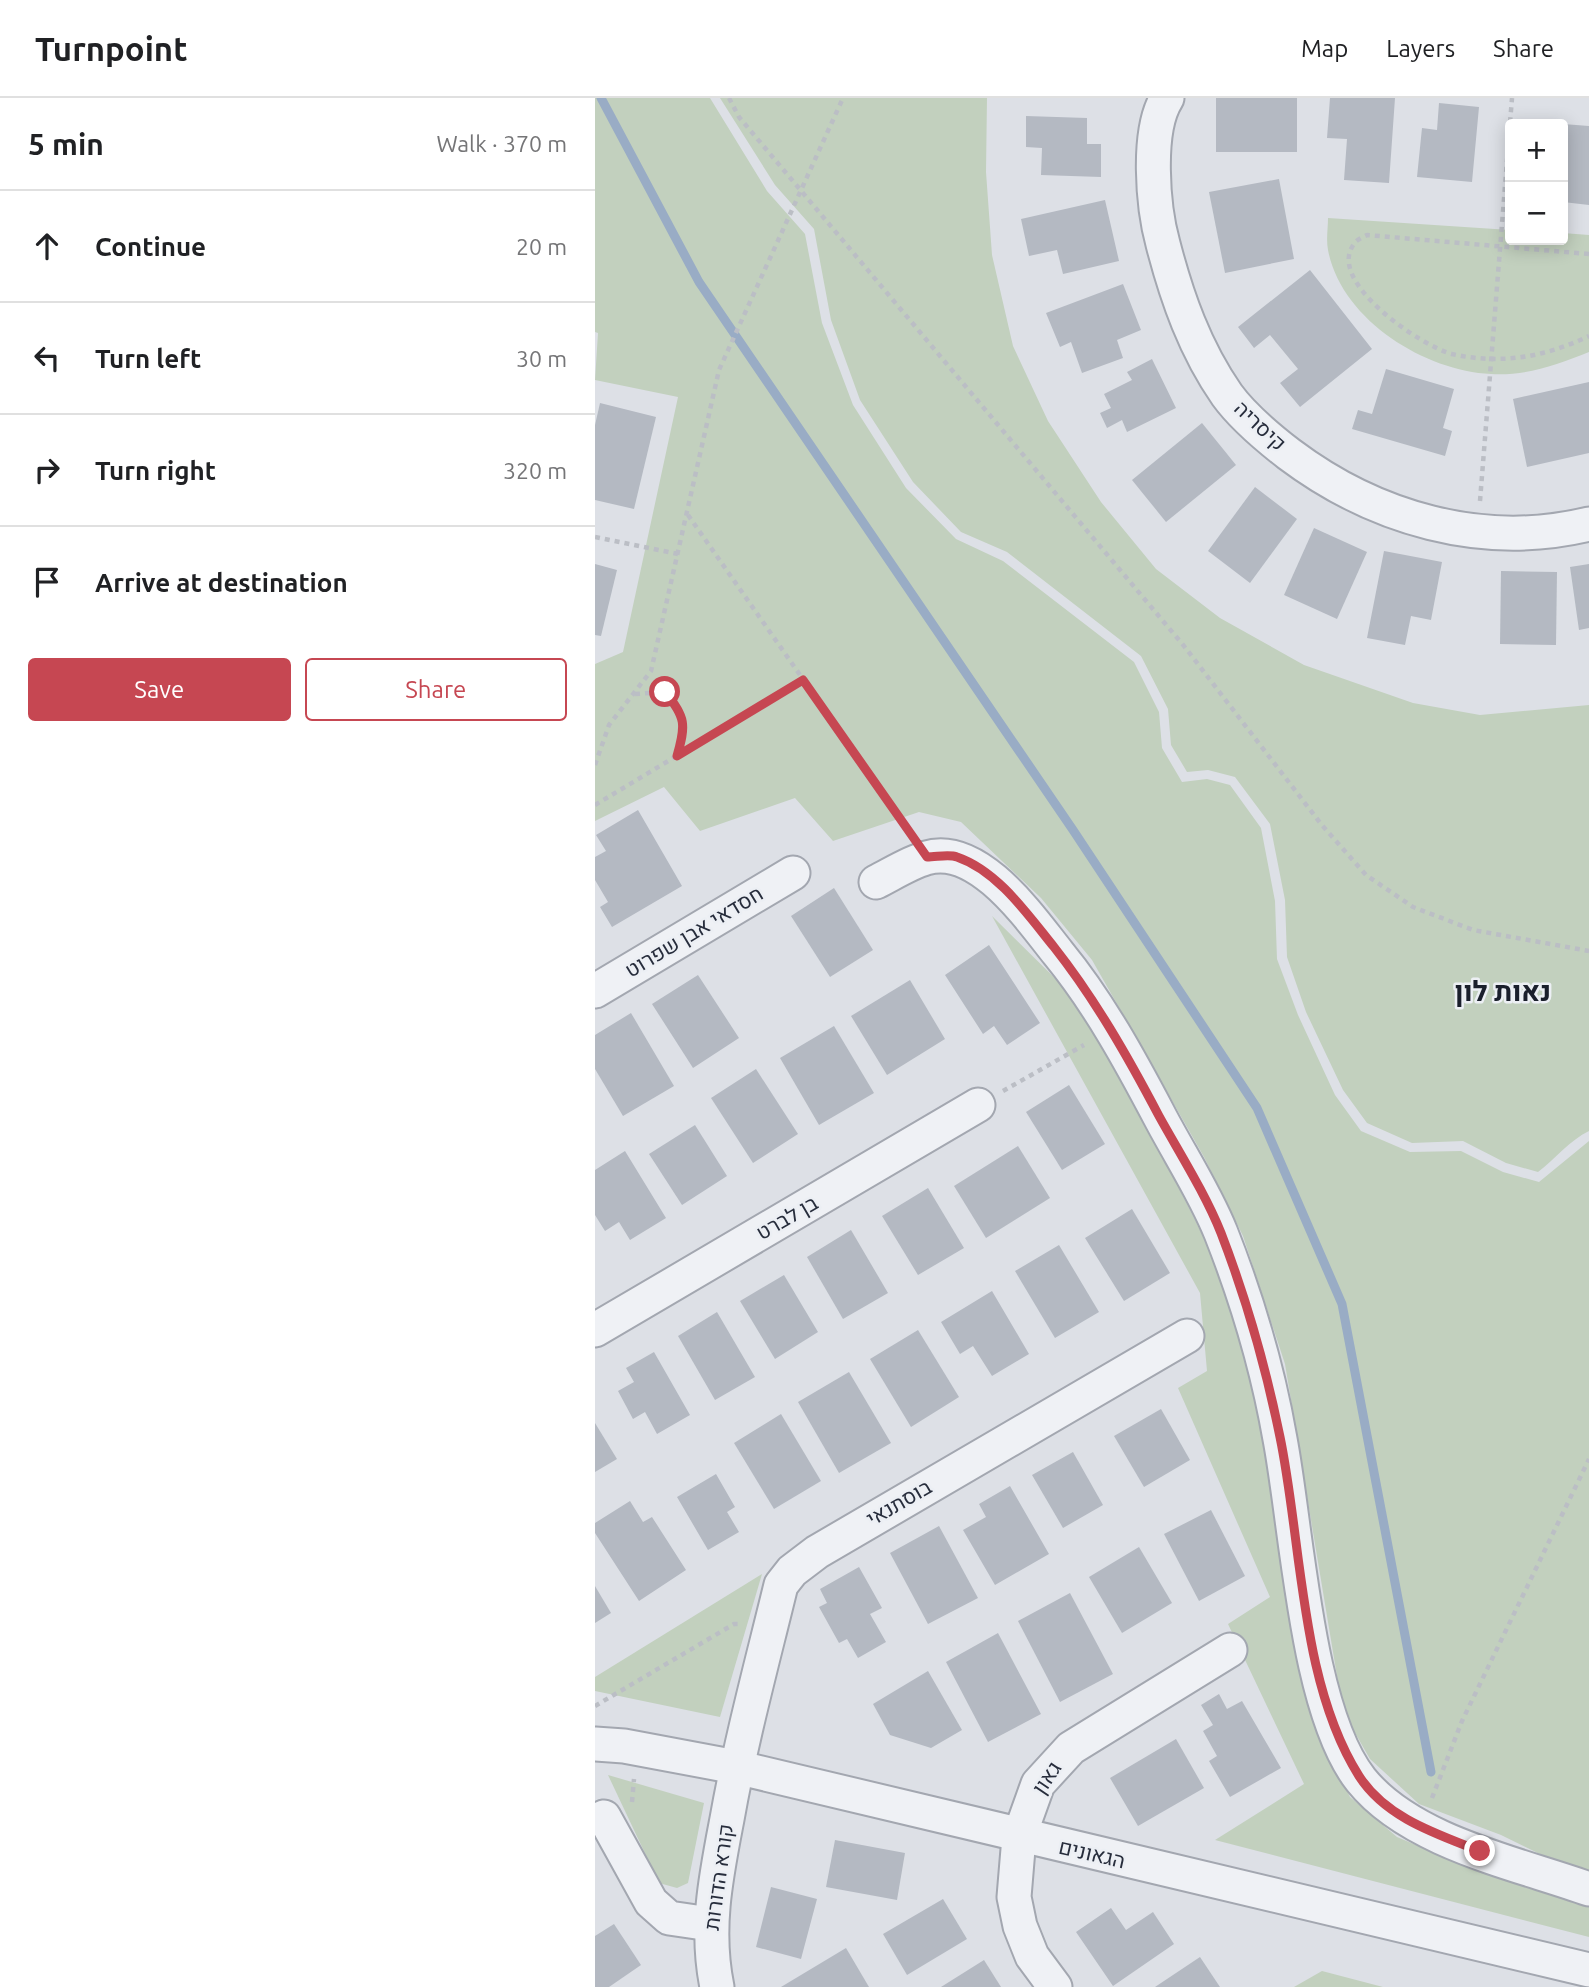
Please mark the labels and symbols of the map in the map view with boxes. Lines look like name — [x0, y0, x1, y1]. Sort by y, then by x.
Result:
street label: קיסריה — [1230, 395, 1291, 455]
route start — [649, 676, 680, 707]
street label: חסדאי אבן שפרוט — [620, 881, 767, 982]
district label: נאות לון — [1455, 975, 1551, 1007]
street label: בן לברט — [751, 1190, 822, 1244]
street label: בוסתנאי — [862, 1474, 935, 1530]
street label: גאון — [1027, 1757, 1066, 1798]
street label: קורא הדורות — [699, 1822, 737, 1931]
street label: הגאונים — [1057, 1834, 1128, 1872]
route end — [1464, 1835, 1495, 1866]

